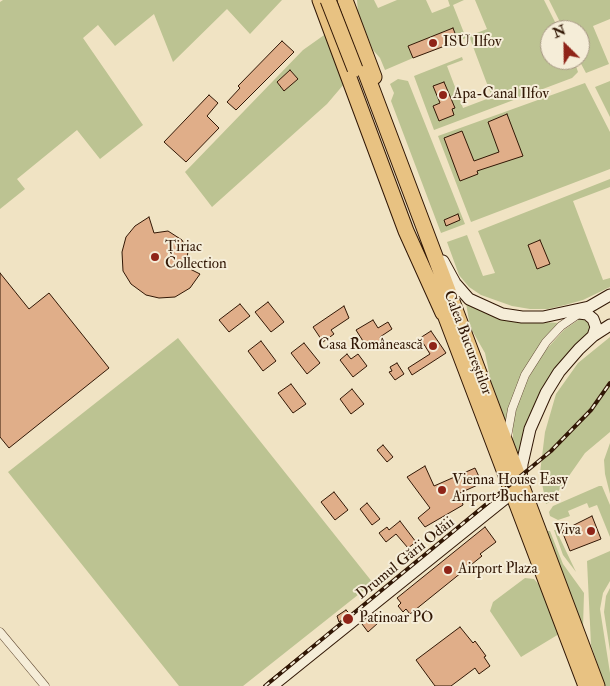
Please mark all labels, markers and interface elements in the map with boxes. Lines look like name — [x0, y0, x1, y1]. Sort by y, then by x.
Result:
north arrow — [540, 20, 590, 70]
text: N — [550, 21, 568, 42]
place label: ISU Ilfov — [443, 34, 501, 52]
marker: ISU Ilfov — [427, 37, 439, 49]
place label: Apa-Canal Ilfov — [453, 86, 549, 104]
marker: Apa-Canal Ilfov — [437, 89, 449, 101]
place label: Țiriac Collection — [165, 239, 227, 274]
marker: Țiriac Collection — [149, 251, 161, 263]
street label: Calea Bucureștilor — [439, 288, 495, 398]
place label: Casa Românească — [318, 337, 423, 355]
marker: Casa Românească — [427, 340, 439, 352]
place label: Vienna House Easy Airport Bucharest — [452, 472, 568, 507]
marker: Vienna House Easy Airport Bucharest — [436, 484, 448, 496]
street label: Drumul Gării Odăii — [353, 514, 459, 604]
place label: Viva — [554, 522, 581, 540]
marker: Viva — [585, 525, 597, 537]
place label: Airport Plaza — [458, 561, 538, 579]
marker: Airport Plaza — [442, 564, 454, 576]
place label: Patinoar PO — [359, 610, 433, 628]
marker: Patinoar PO — [341, 612, 355, 626]

